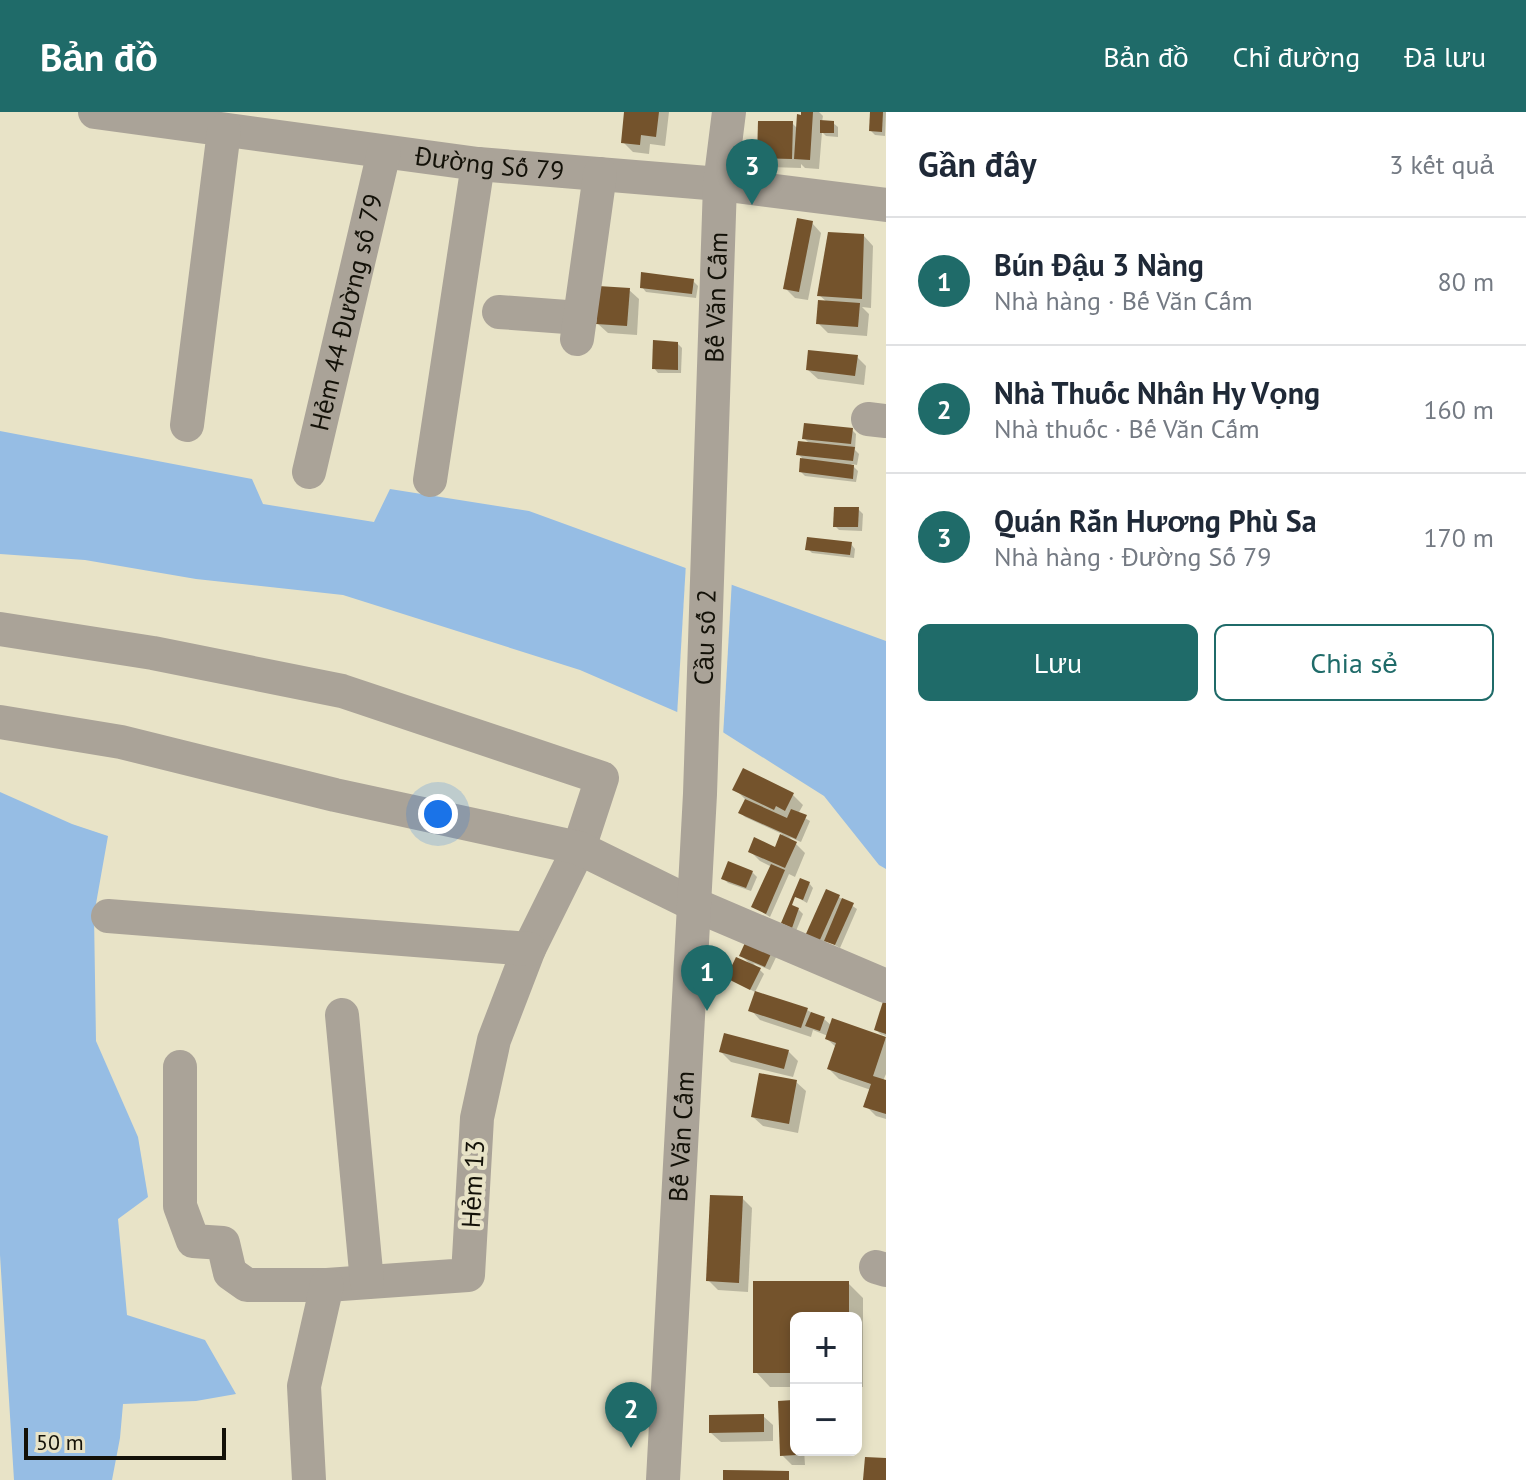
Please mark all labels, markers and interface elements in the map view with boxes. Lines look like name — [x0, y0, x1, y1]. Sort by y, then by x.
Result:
text: Bản đồ — [40, 32, 158, 81]
text: Bản đồ — [1103, 38, 1189, 75]
text: Chỉ đường — [1233, 38, 1360, 75]
text: Đã lưu — [1404, 38, 1486, 75]
street label: Đường Số 79 — [412, 138, 565, 187]
pin: 3 — [726, 139, 778, 205]
text: Gần đây — [918, 142, 1037, 186]
text: 3 kết quả — [1389, 148, 1494, 181]
street label: Hẻm 44 Đường số 79 — [302, 191, 390, 434]
street label: Bế Văn Cấm — [697, 231, 734, 363]
text: Bún Đậu 3 Nàng — [994, 245, 1204, 284]
text: 1 — [937, 265, 951, 298]
text: 80 m — [1438, 265, 1494, 298]
text: Nhà hàng · Bế Văn Cấm — [994, 284, 1253, 317]
text: Nhà Thuốc Nhân Hy Vọng — [994, 373, 1320, 412]
text: 2 — [937, 393, 951, 426]
text: 160 m — [1423, 393, 1494, 426]
text: Nhà thuốc · Bế Văn Cấm — [994, 412, 1260, 445]
text: Quán Rắn Hương Phù Sa — [994, 501, 1317, 540]
text: 3 — [937, 521, 951, 554]
text: 170 m — [1423, 521, 1494, 554]
text: Nhà hàng · Đường Số 79 — [994, 540, 1271, 573]
street label: Cầu số 2 — [687, 588, 723, 686]
button: Lưu — [918, 624, 1198, 701]
button: Chia sẻ — [1214, 624, 1494, 701]
your location — [418, 794, 458, 834]
pin: 1 — [681, 945, 733, 1011]
street label: Bế Văn Cấm — [661, 1070, 701, 1203]
street label: Hẻm 13 — [454, 1139, 491, 1229]
map controls — [790, 1312, 862, 1456]
button: + — [790, 1312, 862, 1384]
pin: 2 — [605, 1382, 657, 1448]
button: − — [790, 1384, 862, 1456]
scale bar — [24, 1424, 226, 1460]
text: 50 m — [36, 1428, 84, 1456]

